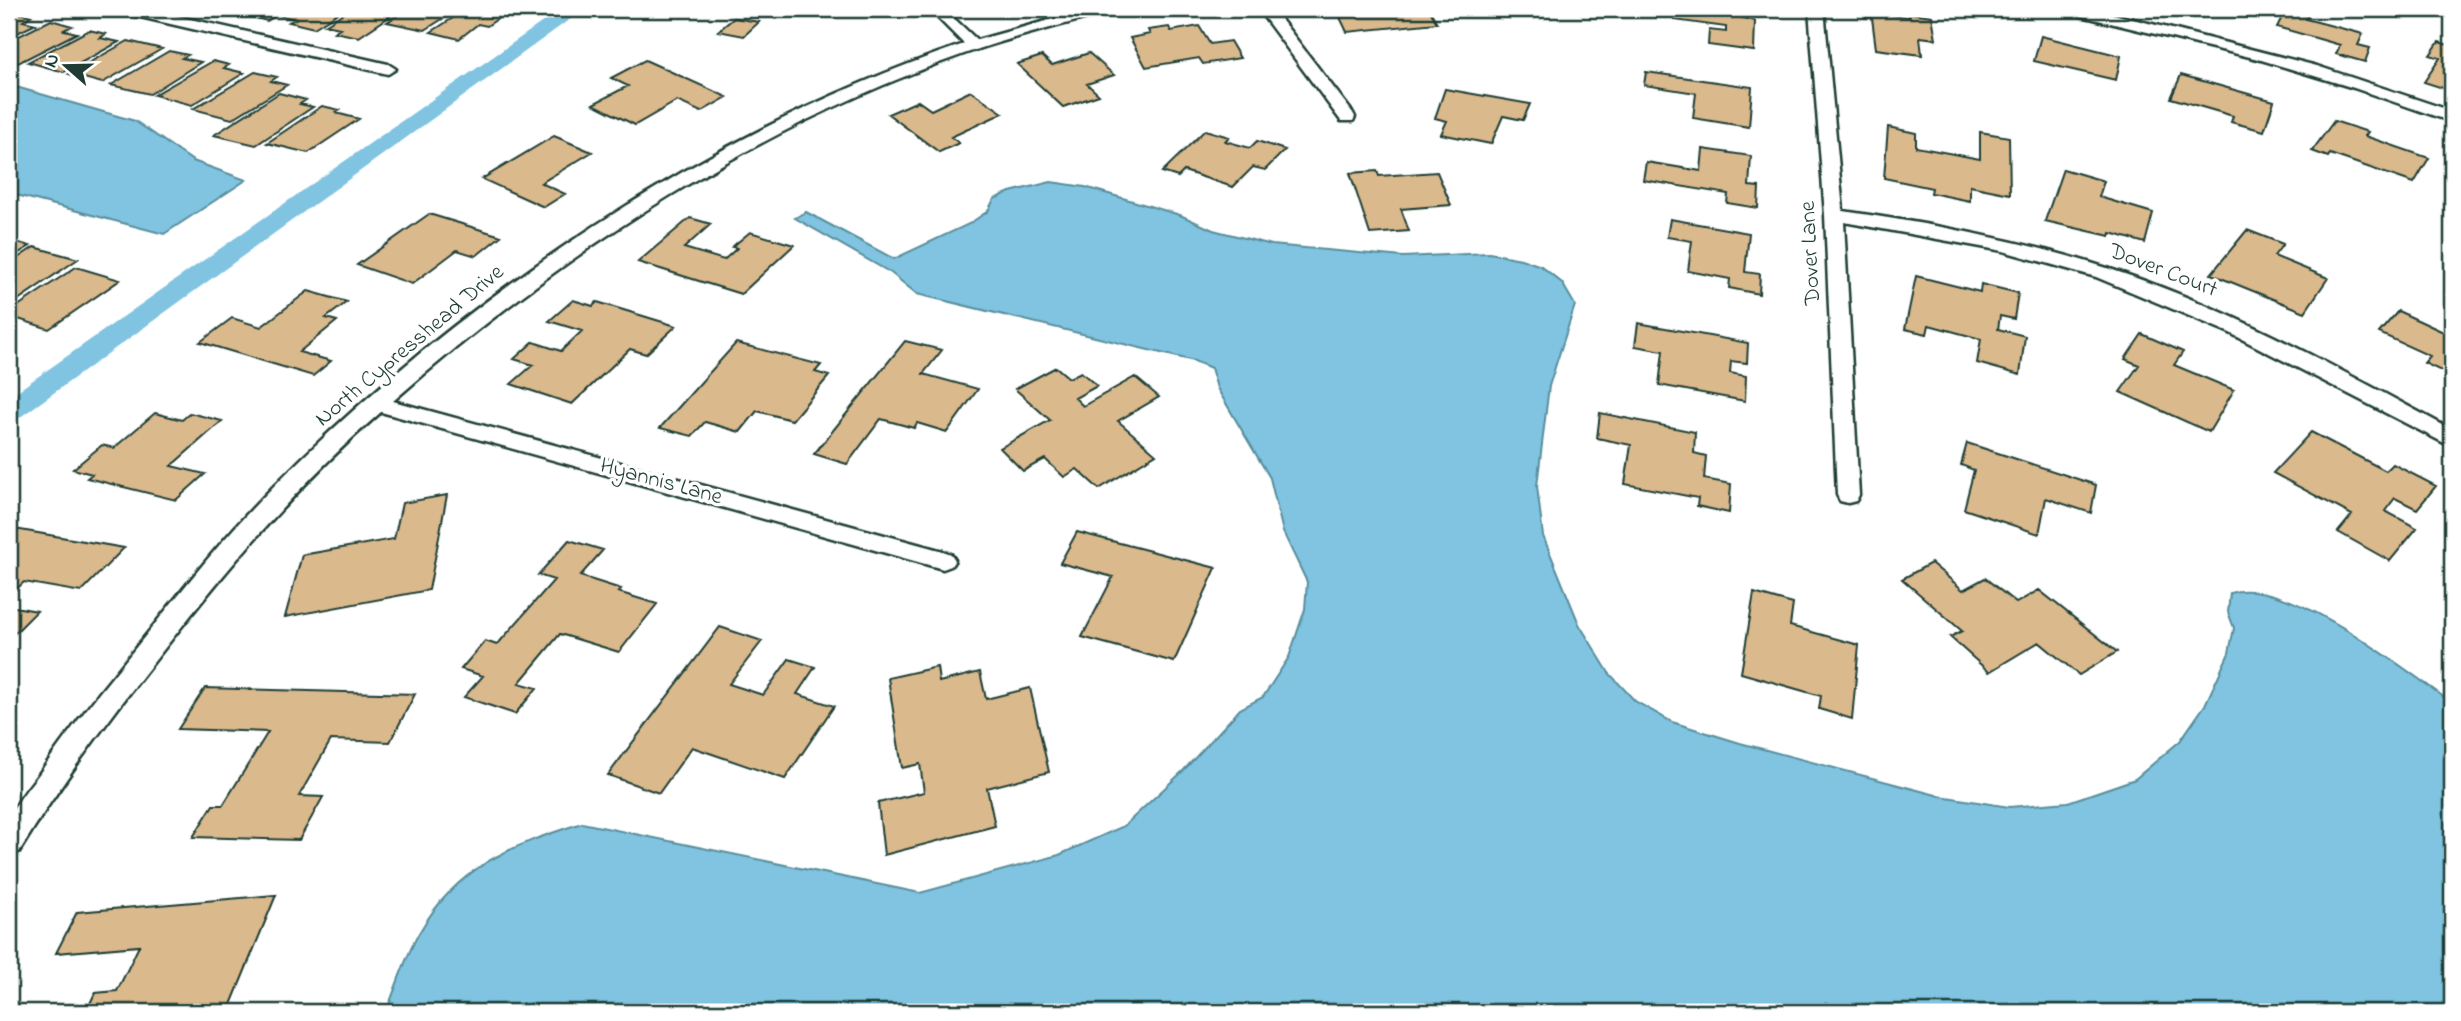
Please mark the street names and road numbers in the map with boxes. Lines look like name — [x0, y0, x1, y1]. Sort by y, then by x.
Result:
street label: Dover Lane — [1792, 199, 1830, 307]
street label: Dover Court — [2103, 235, 2222, 307]
street label: North Cypresshead Drive — [308, 256, 514, 437]
street label: Hyannis Lane — [596, 450, 727, 516]

